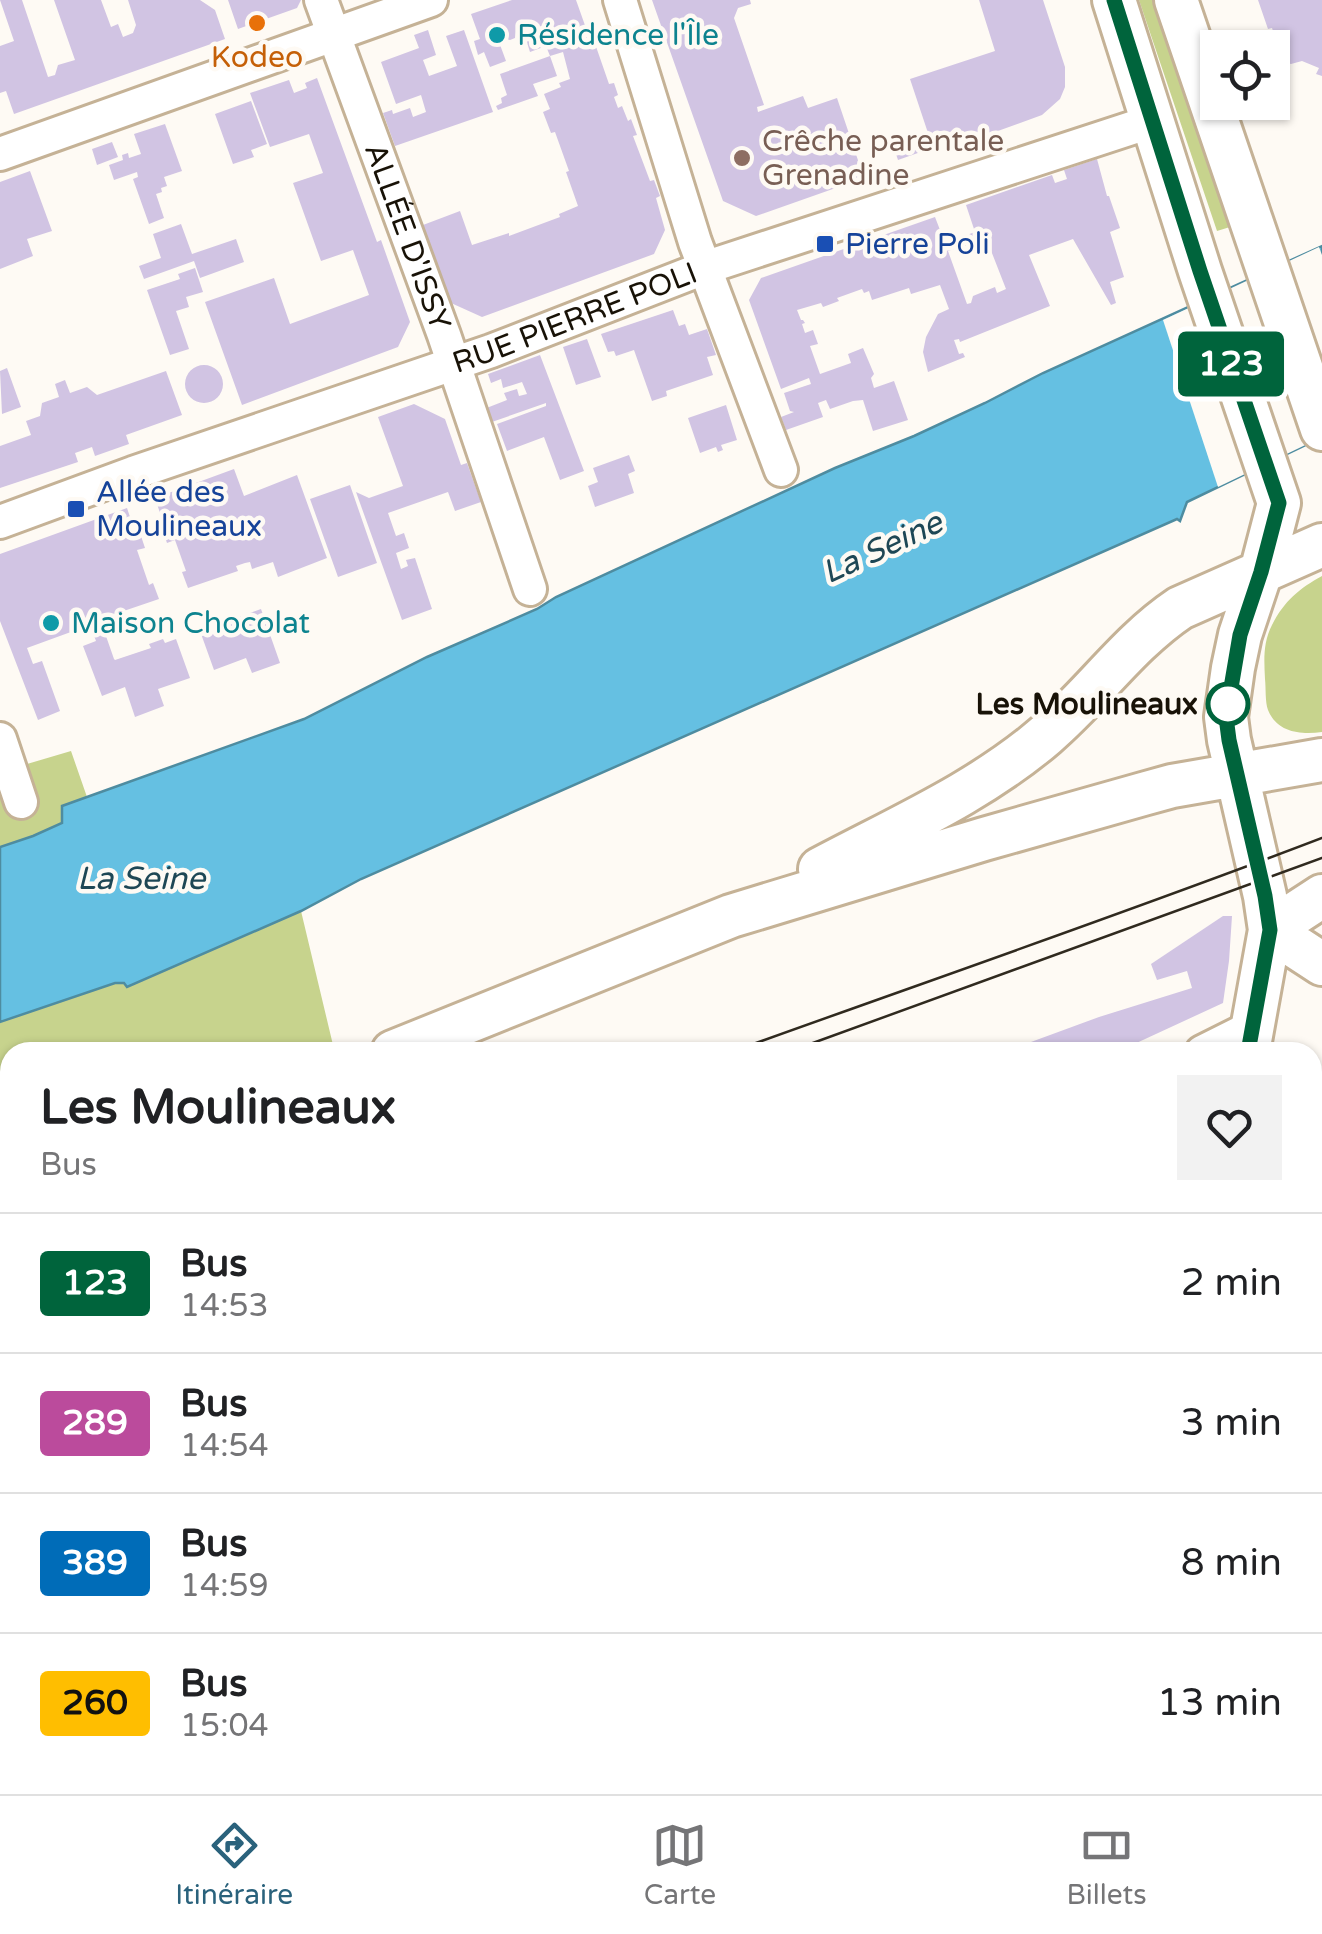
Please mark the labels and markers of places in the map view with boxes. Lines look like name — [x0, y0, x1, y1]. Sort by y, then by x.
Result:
marker: Kodeo — [246, 12, 268, 34]
place label: Résidence l'Île — [517, 17, 719, 54]
marker: Résidence l'Île — [486, 24, 508, 46]
place label: Kodeo — [211, 39, 303, 76]
place label: Crêche parentale Grenadine — [762, 123, 1004, 194]
marker: Crêche parentale Grenadine — [731, 147, 753, 169]
place label: Pierre Poli — [845, 226, 990, 263]
marker: Pierre Poli — [814, 233, 836, 255]
place label: Allée des Moulineaux — [96, 474, 262, 545]
marker: Allée des Moulineaux — [65, 498, 87, 520]
place label: Maison Chocolat — [71, 605, 310, 642]
marker: Maison Chocolat — [40, 612, 62, 634]
marker: Les Moulineaux — [1207, 683, 1249, 725]
place label: Les Moulineaux — [975, 686, 1198, 723]

